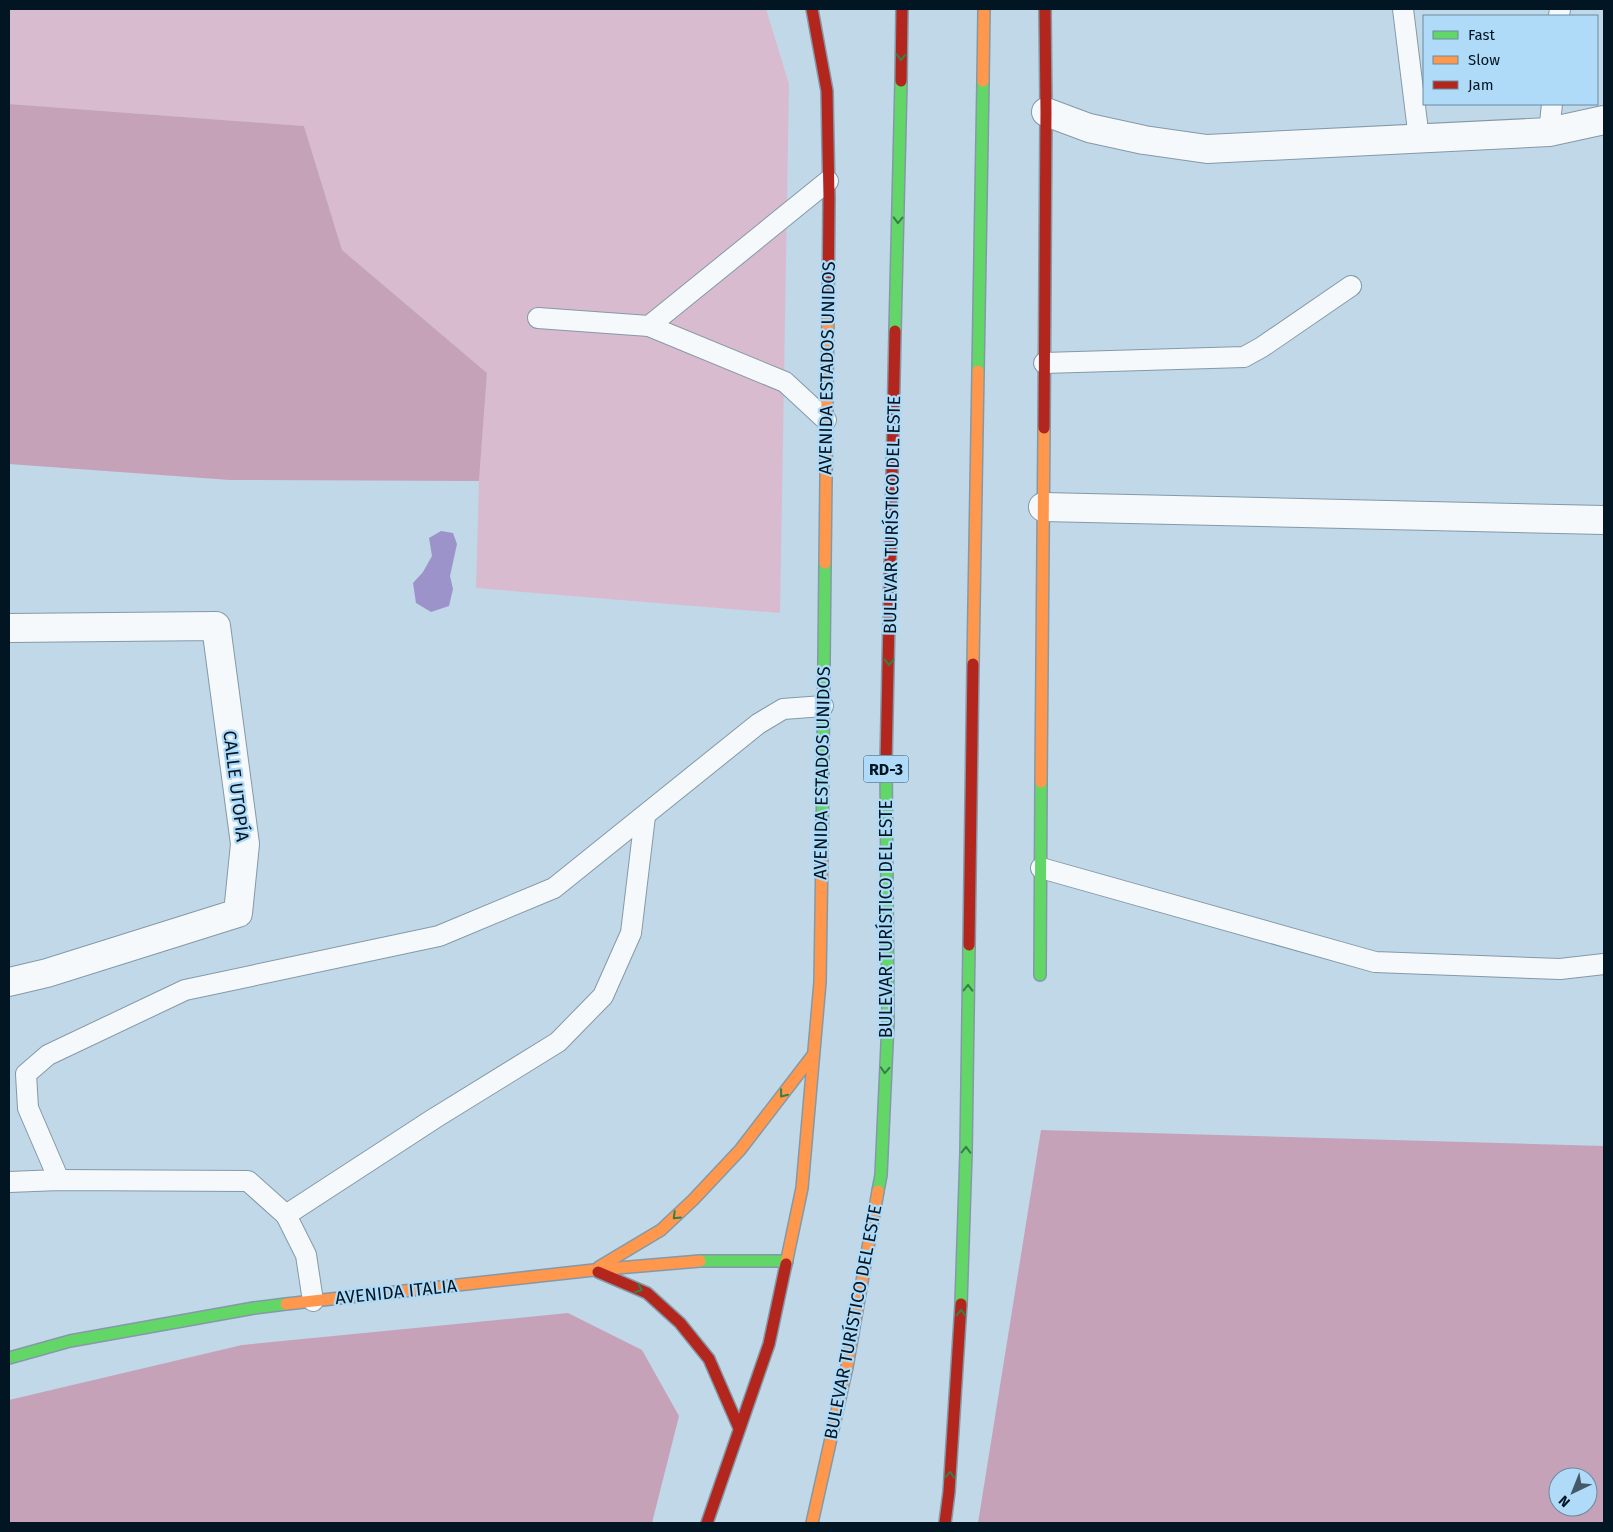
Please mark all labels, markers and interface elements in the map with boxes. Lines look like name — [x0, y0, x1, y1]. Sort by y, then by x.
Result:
legend — [1423, 15, 1598, 105]
text: Fast — [1468, 26, 1495, 44]
text: Slow — [1468, 51, 1500, 69]
one-way arrow — [896, 54, 906, 62]
text: Jam — [1468, 76, 1494, 94]
one-way arrow — [893, 216, 903, 224]
street label: AVENIDA ESTADOS UNIDOS — [814, 261, 840, 475]
street label: BULEVAR TURÍSTICO DEL ESTE — [878, 396, 905, 634]
one-way arrow — [884, 659, 894, 667]
street label: AVENIDA ESTADOS UNIDOS — [809, 666, 835, 880]
street label: CALLE UTOPÍA — [218, 729, 255, 844]
road number: RD-3 — [864, 756, 908, 782]
street label: BULEVAR TURÍSTICO DEL ESTE — [874, 800, 897, 1038]
one-way arrow — [963, 984, 973, 992]
one-way arrow — [880, 1066, 891, 1074]
one-way arrow — [780, 1088, 789, 1098]
one-way arrow — [961, 1146, 971, 1154]
street label: BULEVAR TURÍSTICO DEL ESTE — [818, 1203, 887, 1441]
one-way arrow — [673, 1210, 682, 1219]
street label: AVENIDA ITALIA — [334, 1275, 459, 1309]
one-way arrow — [634, 1283, 643, 1294]
one-way arrow — [955, 1308, 966, 1316]
north arrow — [1548, 1467, 1598, 1517]
one-way arrow — [945, 1471, 956, 1479]
text: N — [1555, 1492, 1574, 1511]

